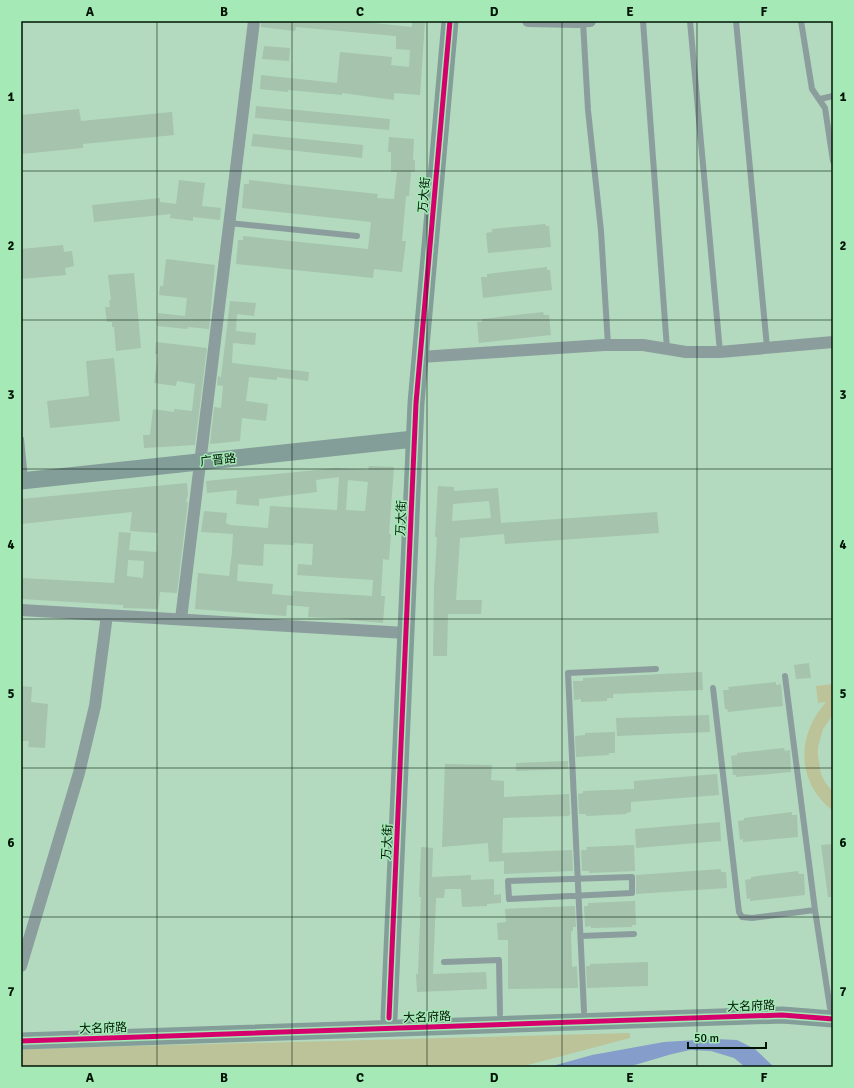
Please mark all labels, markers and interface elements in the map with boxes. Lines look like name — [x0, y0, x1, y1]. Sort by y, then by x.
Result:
text: A — [86, 4, 95, 20]
text: B — [220, 4, 228, 20]
text: C — [356, 4, 364, 20]
text: D — [490, 4, 499, 20]
text: E — [626, 4, 634, 20]
text: F — [761, 4, 768, 20]
text: 1 — [7, 89, 15, 105]
text: 1 — [839, 89, 847, 105]
street label: 万大街 — [415, 176, 434, 214]
text: 2 — [7, 238, 15, 254]
text: 2 — [839, 238, 847, 254]
text: 3 — [7, 387, 15, 403]
text: 3 — [839, 387, 847, 403]
street label: 广晋路 — [199, 451, 237, 470]
street label: 万大街 — [393, 500, 410, 536]
text: 4 — [7, 537, 15, 553]
text: 4 — [839, 537, 847, 553]
text: 5 — [7, 686, 15, 702]
text: 5 — [839, 686, 847, 702]
street label: 万大街 — [379, 824, 396, 860]
text: 6 — [7, 835, 15, 851]
text: 6 — [839, 835, 847, 851]
text: 7 — [7, 984, 15, 1000]
text: 7 — [839, 984, 847, 1000]
street label: 大名府路 — [727, 998, 775, 1015]
street label: 大名府路 — [403, 1009, 451, 1026]
street label: 大名府路 — [79, 1020, 127, 1037]
scale bar — [688, 1024, 766, 1050]
text: 50 m — [694, 1031, 719, 1046]
text: A — [86, 1070, 95, 1086]
text: B — [220, 1070, 228, 1086]
text: C — [356, 1070, 364, 1086]
text: D — [490, 1070, 499, 1086]
text: E — [626, 1070, 634, 1086]
text: F — [761, 1070, 768, 1086]

